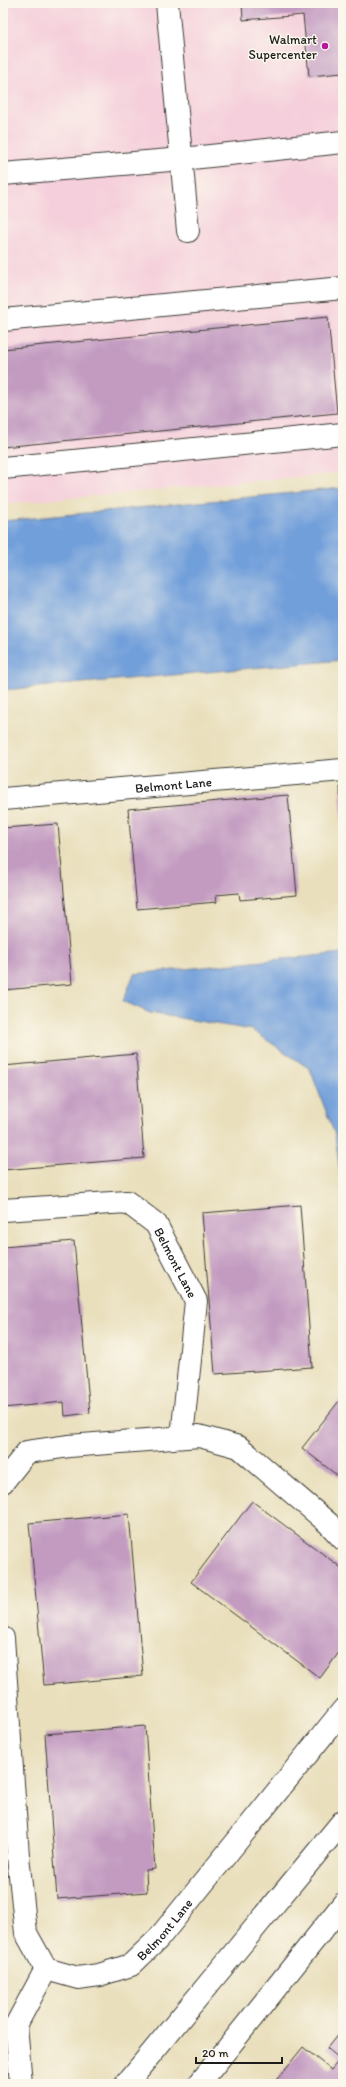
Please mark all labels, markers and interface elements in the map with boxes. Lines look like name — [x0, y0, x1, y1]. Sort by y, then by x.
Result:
place label: Walmart Supercenter — [249, 32, 318, 62]
marker: Walmart Supercenter — [320, 41, 330, 51]
street label: Belmont Lane — [134, 774, 212, 796]
street label: Belmont Lane — [151, 1225, 200, 1300]
street label: Belmont Lane — [134, 1896, 196, 1964]
scale bar — [196, 2039, 282, 2065]
text: 20 m — [202, 2046, 229, 2060]

